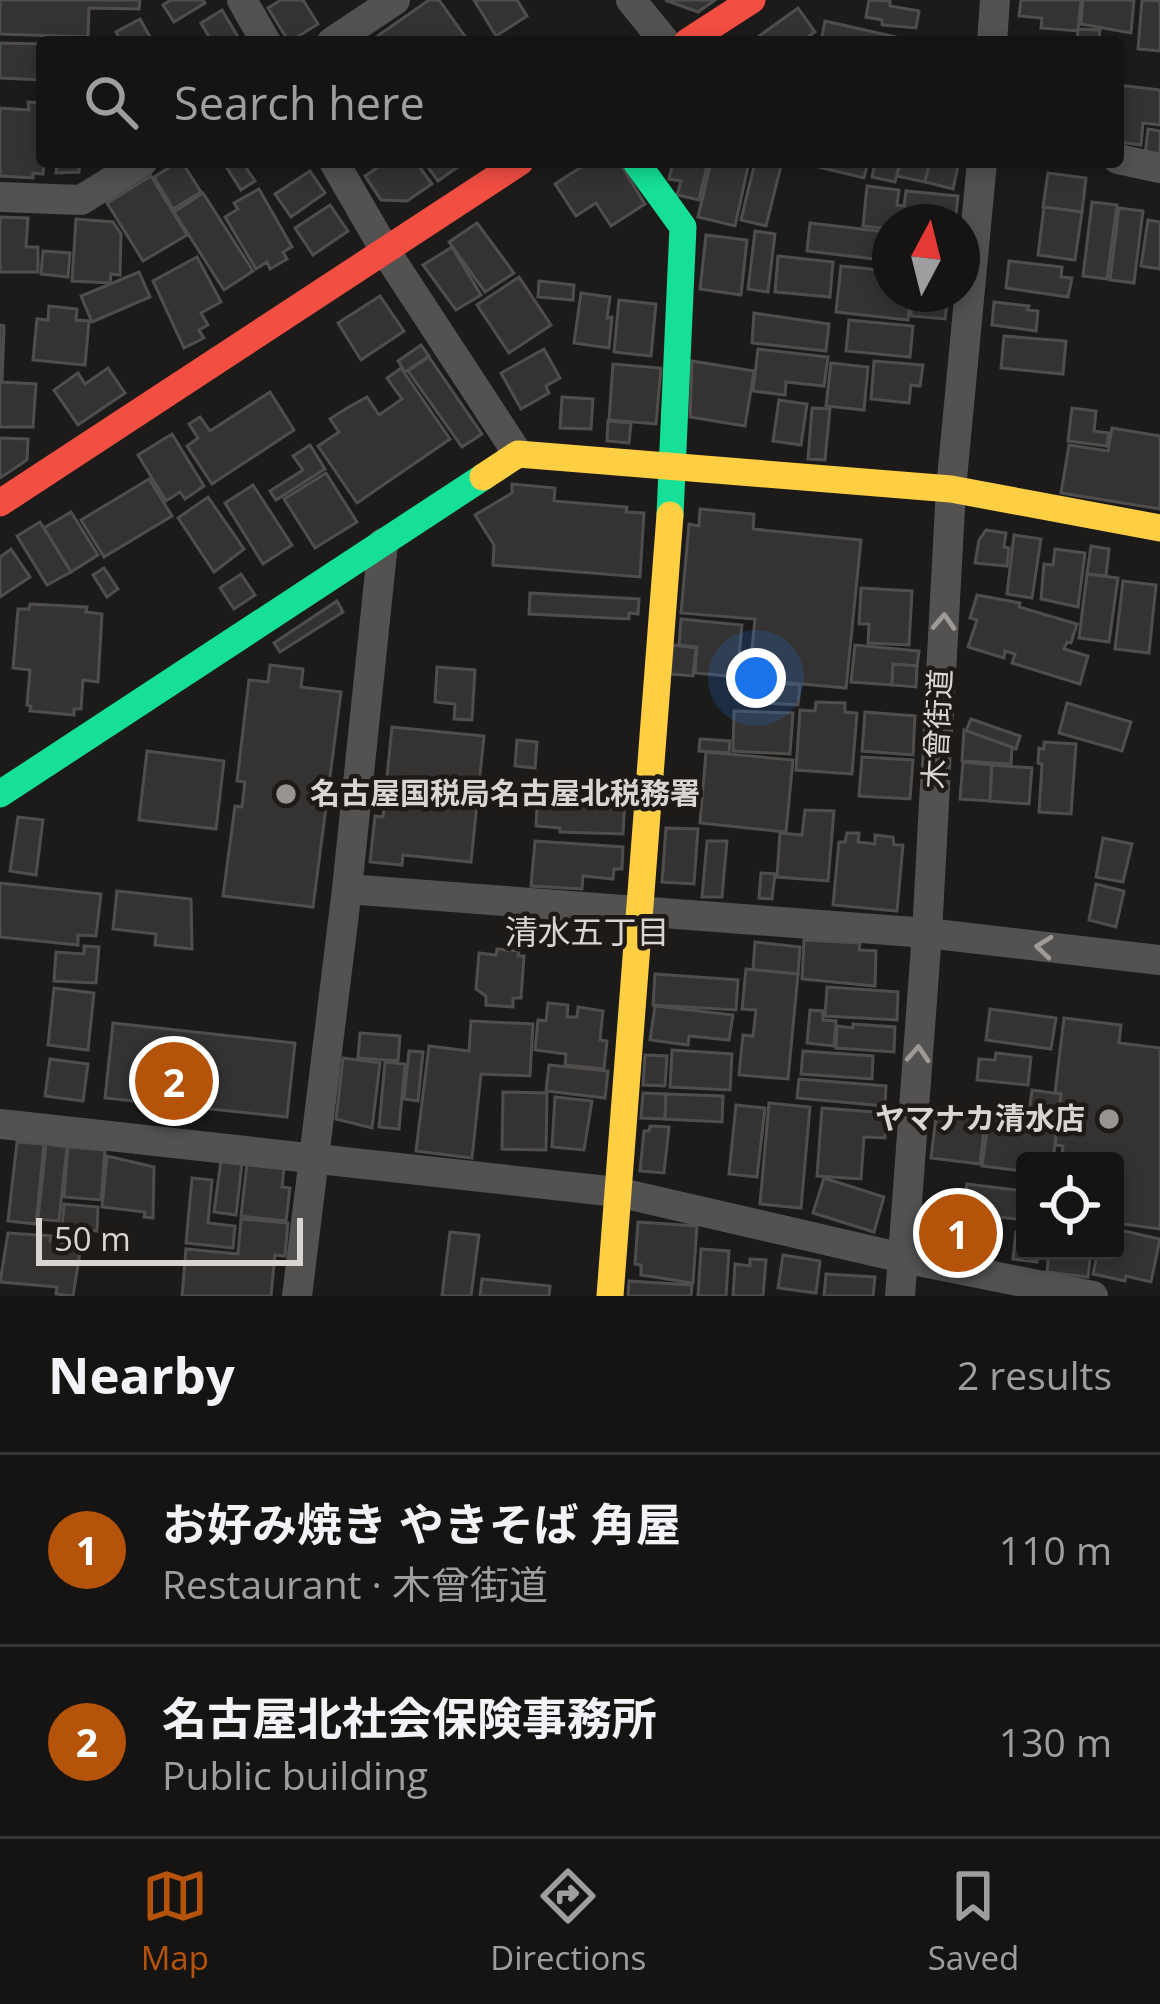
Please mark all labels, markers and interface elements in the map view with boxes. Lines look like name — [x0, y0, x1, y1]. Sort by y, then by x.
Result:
search box — [36, 36, 1124, 168]
icon: search — [78, 69, 144, 135]
text: Search here — [174, 72, 425, 133]
north arrow — [872, 204, 980, 312]
one-way arrow — [931, 612, 957, 631]
your location — [726, 648, 786, 708]
street label: 木曾街道 — [913, 668, 960, 790]
place label: 名古屋国税局名古屋北税務署 — [310, 772, 700, 813]
marker: 名古屋国税局名古屋北税務署 — [273, 781, 299, 807]
district label: 清水五丁目 — [505, 909, 670, 954]
one-way arrow — [1034, 934, 1054, 960]
pin: 2 — [135, 1036, 213, 1126]
one-way arrow — [905, 1044, 931, 1063]
place label: ヤマナカ清水店 — [875, 1097, 1085, 1138]
marker: ヤマナカ清水店 — [1096, 1106, 1122, 1132]
map controls — [1016, 1152, 1124, 1260]
button: locate — [1016, 1152, 1124, 1260]
pin: 1 — [919, 1188, 997, 1278]
scale bar — [36, 1212, 303, 1265]
text: 50 m — [54, 1216, 131, 1261]
text: Nearby — [48, 1339, 235, 1409]
text: 2 results — [957, 1348, 1112, 1401]
text: お好み焼き やきそば 角屋 — [162, 1493, 680, 1554]
text: 1 — [76, 1523, 98, 1576]
text: 110 m — [999, 1523, 1112, 1576]
text: Restaurant · 木曾街道 — [162, 1557, 548, 1610]
text: 名古屋北社会保険事務所 — [162, 1687, 657, 1748]
text: 2 — [76, 1715, 98, 1768]
text: 130 m — [999, 1715, 1112, 1768]
text: Public building — [162, 1748, 428, 1801]
tab: Map — [141, 1863, 209, 1980]
tab: Directions — [490, 1863, 646, 1980]
tab: Saved — [928, 1863, 1019, 1980]

